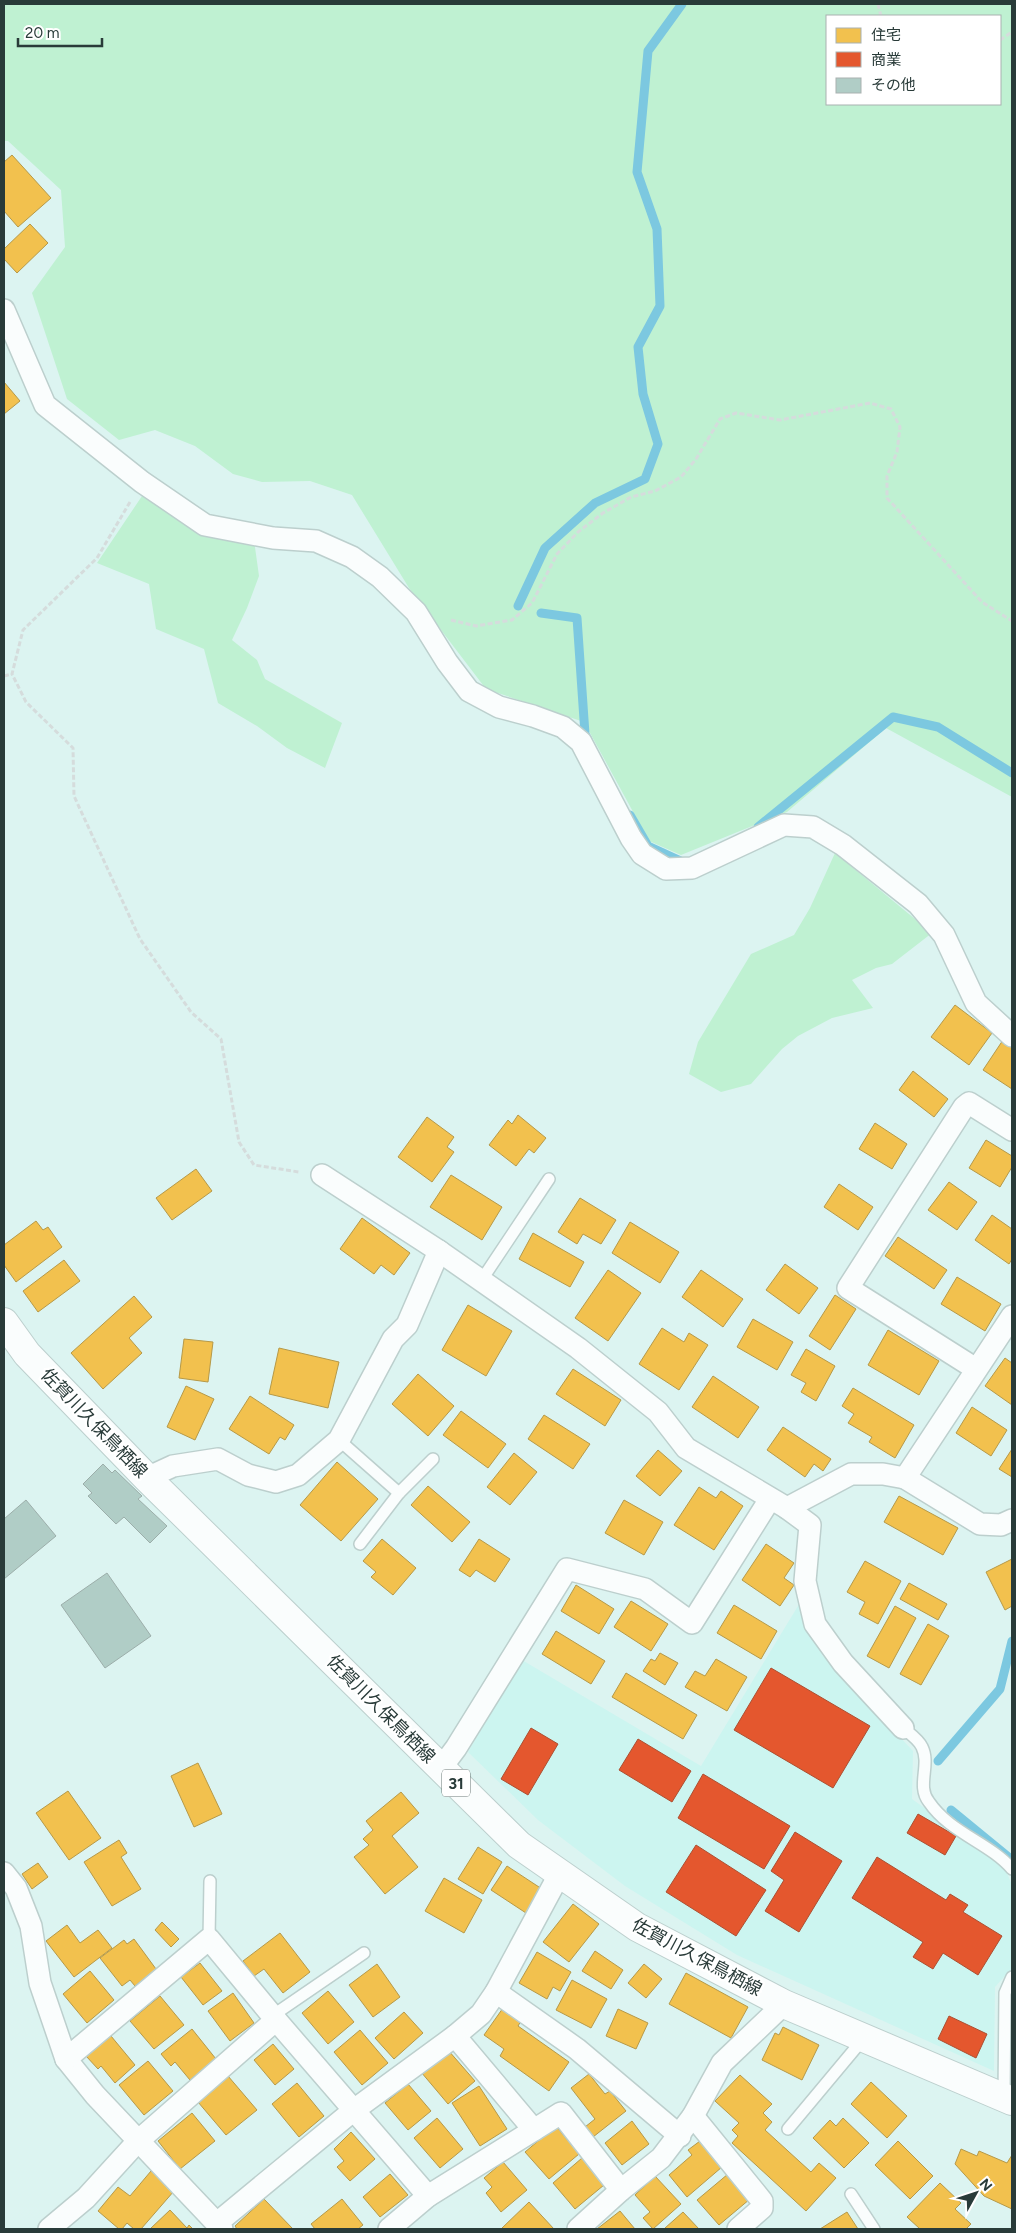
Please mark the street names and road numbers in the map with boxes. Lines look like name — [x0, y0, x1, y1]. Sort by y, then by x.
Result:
street label: 佐賀川久保鳥栖線 — [36, 1364, 152, 1482]
street label: 佐賀川久保鳥栖線 — [322, 1650, 440, 1768]
road number: 31 — [442, 1770, 470, 1796]
street label: 佐賀川久保鳥栖線 — [628, 1913, 766, 2001]

